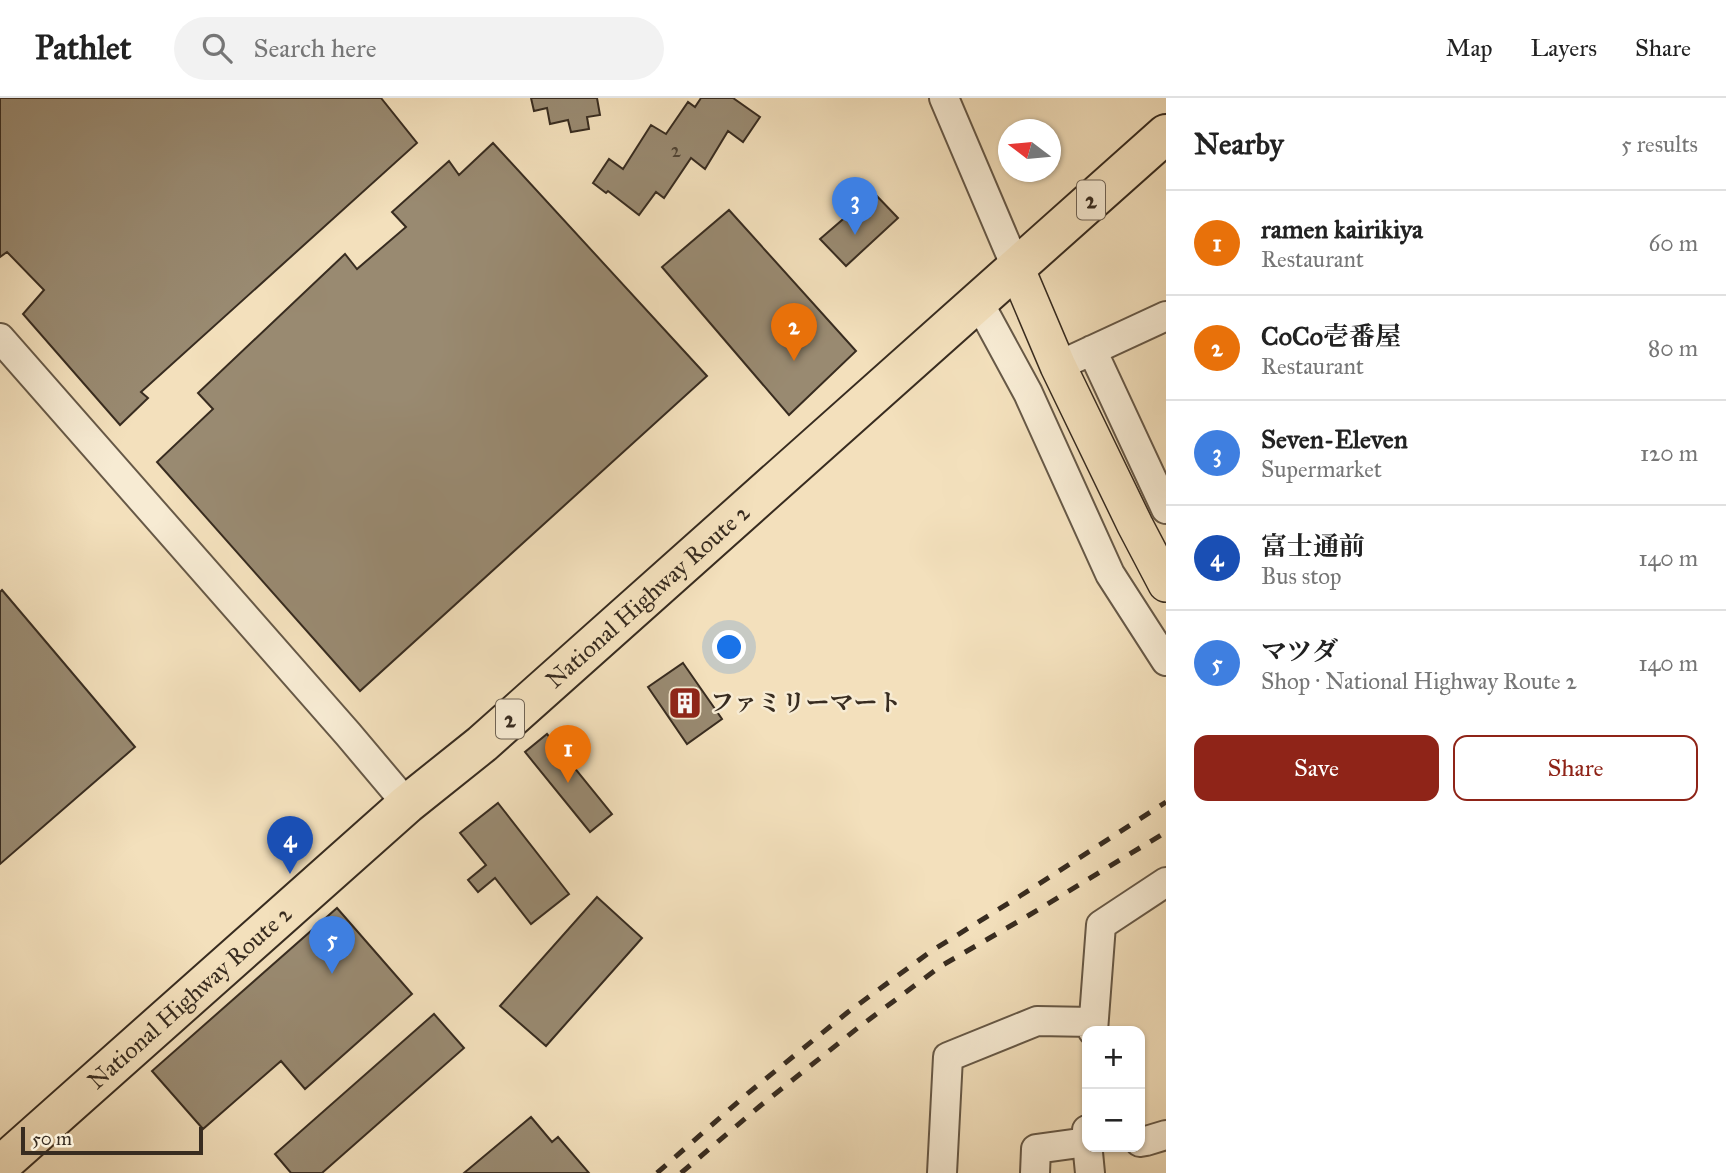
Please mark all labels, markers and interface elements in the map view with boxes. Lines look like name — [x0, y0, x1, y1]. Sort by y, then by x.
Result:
search box — [174, 17, 664, 80]
text: Pathlet — [35, 28, 132, 68]
icon: search — [198, 29, 236, 67]
text: Search here — [254, 32, 377, 64]
text: Map — [1446, 33, 1493, 63]
text: Layers — [1531, 33, 1597, 63]
text: Share — [1635, 33, 1691, 63]
north arrow — [998, 119, 1061, 182]
text: Nearby — [1194, 126, 1284, 162]
text: 5 results — [1621, 130, 1698, 158]
house number: 2 — [671, 137, 682, 163]
pin: 3 — [832, 177, 878, 235]
road number: 2 — [1077, 180, 1105, 220]
text: ramen kairikiya — [1261, 213, 1423, 245]
text: 1 — [1212, 229, 1222, 257]
text: 60 m — [1649, 229, 1698, 257]
text: Restaurant — [1261, 245, 1364, 273]
pin: 2 — [771, 303, 817, 361]
text: CoCo壱番屋 — [1261, 320, 1401, 352]
text: 2 — [1211, 334, 1223, 362]
text: 80 m — [1648, 334, 1698, 362]
text: Restaurant — [1261, 352, 1364, 380]
text: Seven-Eleven — [1261, 423, 1408, 455]
text: 3 — [1212, 439, 1222, 467]
text: 120 m — [1640, 439, 1698, 467]
text: Supermarket — [1261, 455, 1382, 483]
street label: National Highway Route 2 — [540, 497, 756, 695]
text: 富士通前 — [1261, 530, 1365, 562]
text: 4 — [1211, 544, 1223, 572]
text: 140 m — [1638, 544, 1698, 572]
text: Bus stop — [1261, 562, 1342, 590]
your location — [712, 630, 746, 664]
text: マツダ — [1261, 635, 1338, 667]
text: 5 — [1212, 649, 1222, 677]
text: 140 m — [1638, 649, 1698, 677]
text: Shop · National Highway Route 2 — [1261, 667, 1577, 695]
building icon: ファミリーマート — [666, 684, 704, 722]
place label: ファミリーマート — [710, 688, 902, 718]
road number: 2 — [496, 699, 524, 738]
pin: 1 — [545, 725, 591, 783]
button: Save — [1194, 735, 1439, 801]
button: Share — [1453, 735, 1698, 801]
pin: 4 — [267, 816, 313, 874]
street label: National Highway Route 2 — [82, 899, 298, 1096]
pin: 5 — [309, 916, 355, 974]
map controls — [1082, 1026, 1145, 1152]
button: + — [1082, 1026, 1145, 1089]
button: − — [1082, 1089, 1145, 1152]
scale bar — [21, 1124, 203, 1156]
text: 50 m — [32, 1127, 72, 1150]

